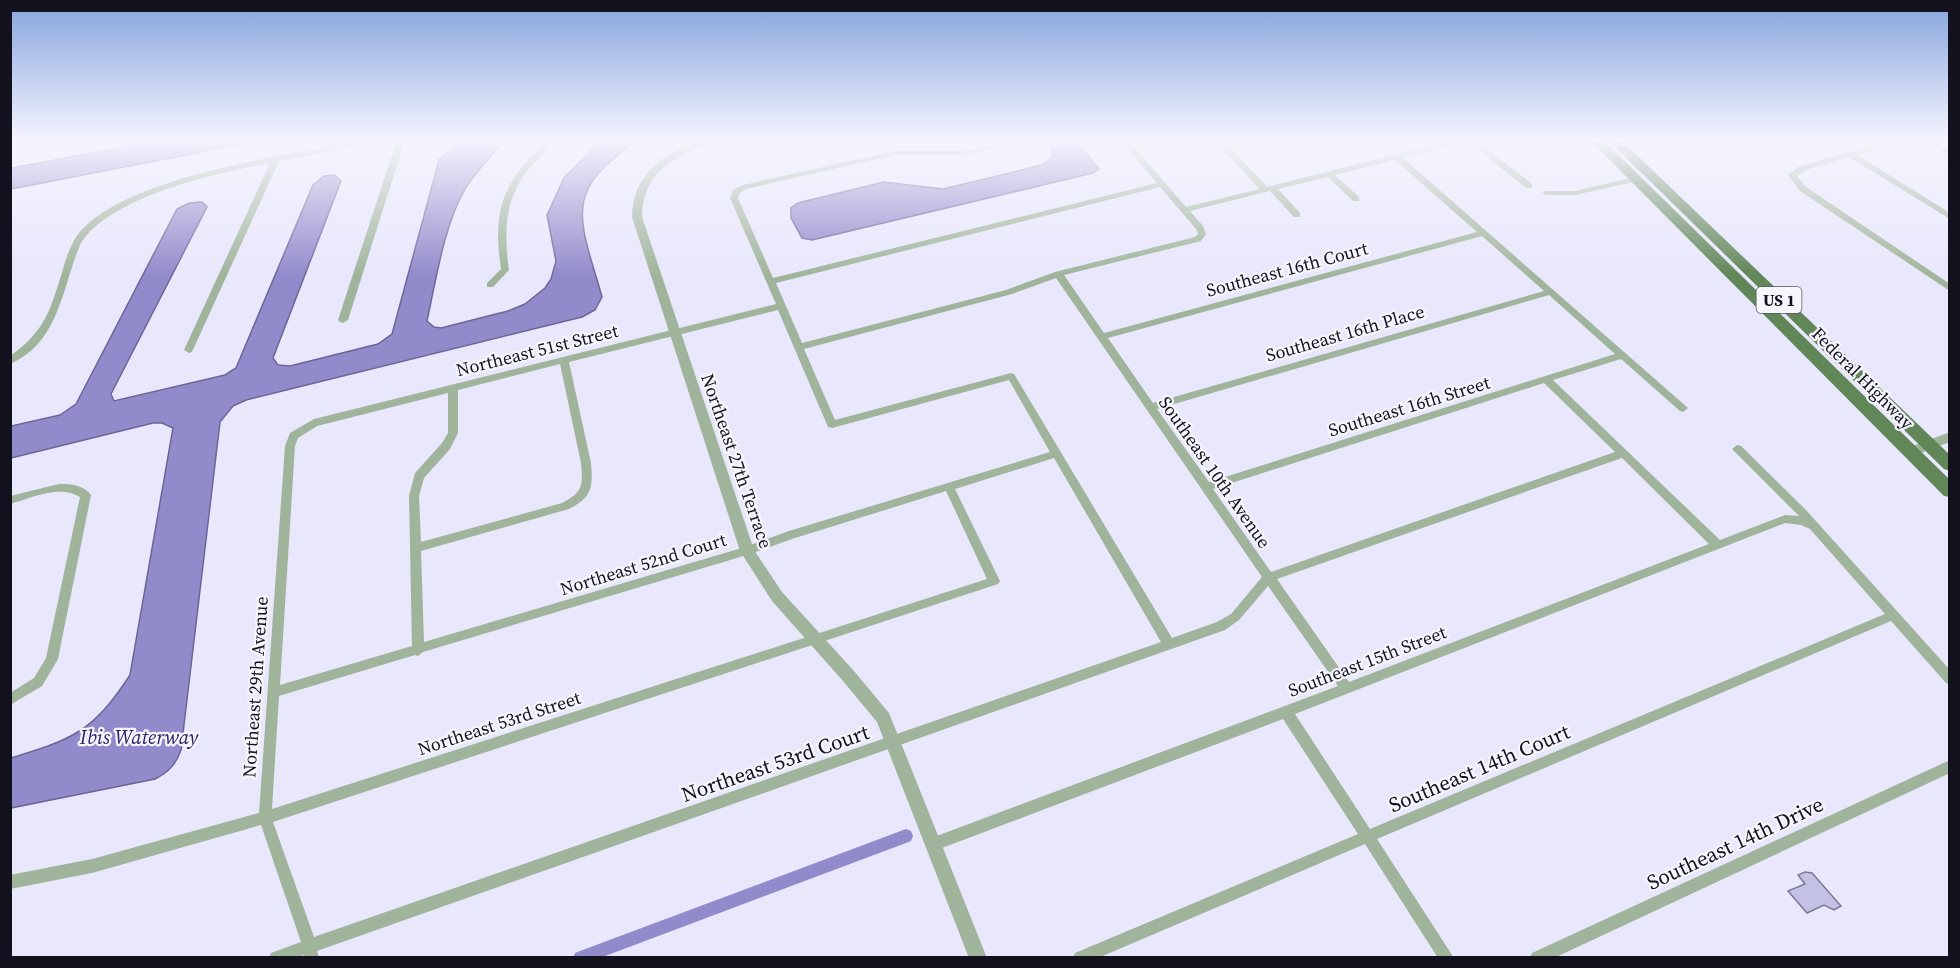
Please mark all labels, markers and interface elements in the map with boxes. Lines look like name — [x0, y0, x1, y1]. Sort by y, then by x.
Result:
street label: Southeast 16th Court — [1203, 235, 1371, 303]
road number: US 1 — [1756, 287, 1802, 313]
street label: Southeast 16th Place — [1263, 298, 1427, 368]
street label: Northeast 51st Street — [453, 318, 621, 382]
street label: Federal Highway — [1806, 321, 1920, 435]
street label: Northeast 27th Terrace — [695, 370, 779, 552]
street label: Southeast 16th Street — [1325, 370, 1493, 442]
street label: Southeast 10th Avenue — [1153, 391, 1277, 553]
street label: Northeast 52nd Court — [557, 527, 729, 601]
street label: Northeast 29th Avenue — [236, 596, 274, 778]
street label: Southeast 15th Street — [1284, 619, 1450, 703]
street label: Northeast 53rd Street — [414, 685, 584, 761]
street label: Northeast 53rd Court — [677, 717, 873, 809]
street label: Southeast 14th Court — [1384, 717, 1574, 819]
water label: Ibis Waterway — [79, 723, 199, 751]
street label: Southeast 14th Drive — [1642, 789, 1828, 897]

